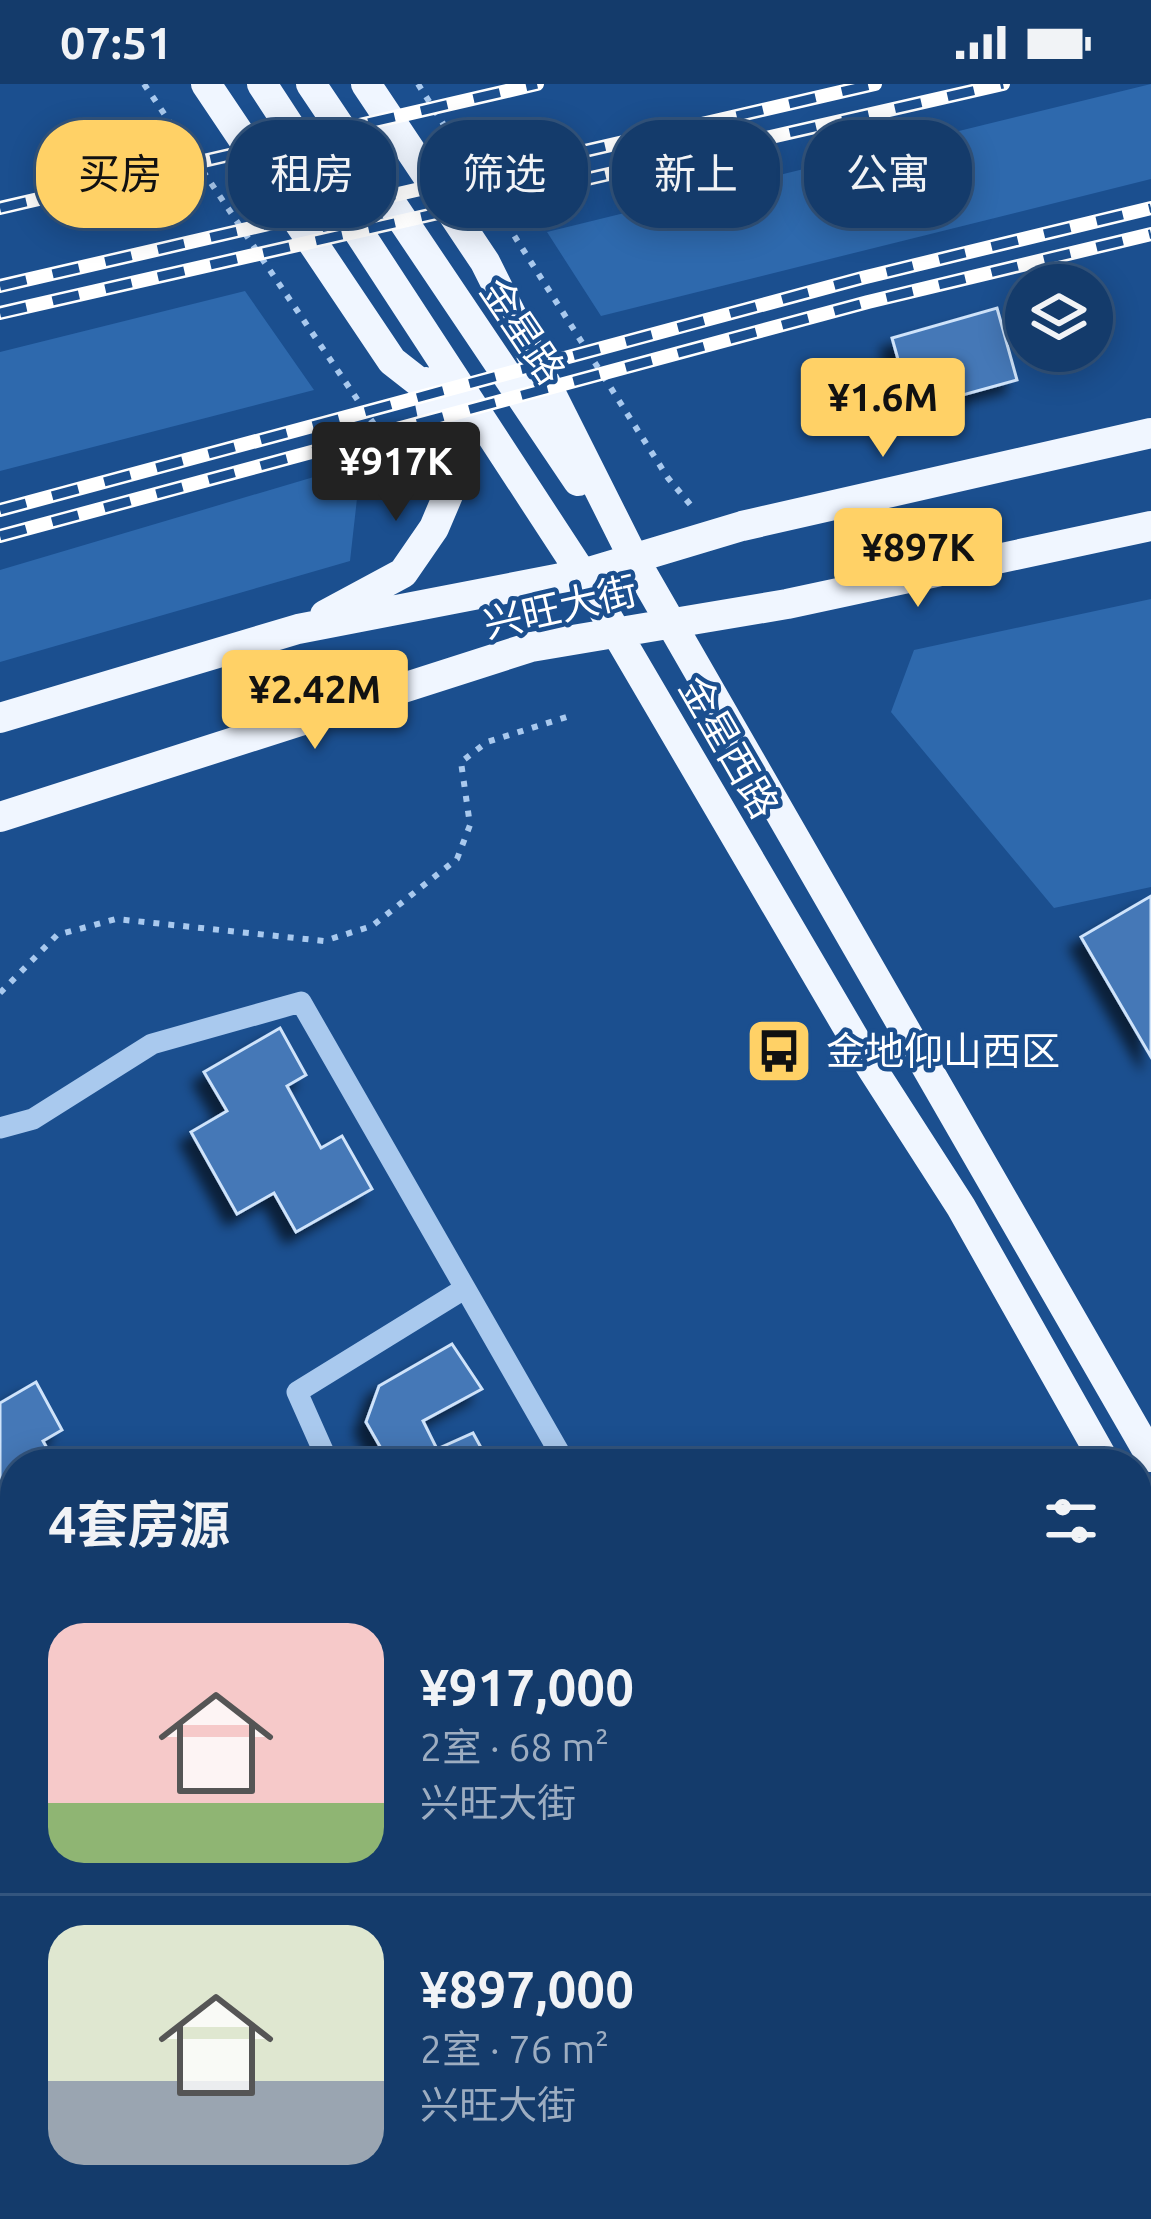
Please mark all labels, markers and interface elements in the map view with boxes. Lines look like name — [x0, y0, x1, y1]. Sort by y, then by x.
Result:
text: 07:51 — [60, 17, 173, 68]
chip: 买房 — [36, 120, 204, 228]
chip: 租房 — [228, 120, 396, 228]
chip: 筛选 — [420, 120, 588, 228]
chip: 新上 — [612, 120, 780, 228]
chip: 公寓 — [804, 120, 972, 228]
map controls — [1005, 264, 1113, 372]
button: layers — [1005, 264, 1113, 372]
street label: 金星路 — [473, 270, 574, 391]
pin: ¥1.6M — [799, 358, 967, 460]
text: ¥1.6M — [828, 375, 938, 418]
pin: ¥917K — [312, 422, 480, 524]
text: ¥917K — [339, 439, 453, 482]
pin: ¥897K — [834, 508, 1002, 610]
text: ¥897K — [861, 525, 975, 568]
street label: 兴旺大街 — [479, 568, 641, 645]
pin: ¥2.42M — [217, 650, 413, 752]
text: ¥2.42M — [249, 667, 381, 710]
street label: 金星西路 — [672, 668, 787, 825]
bus stop icon: 金地仰山西区 — [744, 1016, 814, 1086]
place label: 金地仰山西区 — [826, 1029, 1060, 1072]
icon: filters — [1038, 1488, 1104, 1554]
text: 4套房源 — [48, 1495, 230, 1553]
text: ¥917,000 — [420, 1658, 634, 1716]
icon: home — [144, 1671, 288, 1815]
text: 2室 · 68 m² — [420, 1725, 609, 1768]
text: 兴旺大街 — [420, 1781, 576, 1824]
text: ¥897,000 — [420, 1960, 634, 2018]
icon: home — [144, 1973, 288, 2117]
text: 2室 · 76 m² — [420, 2027, 609, 2070]
text: 兴旺大街 — [420, 2083, 576, 2126]

